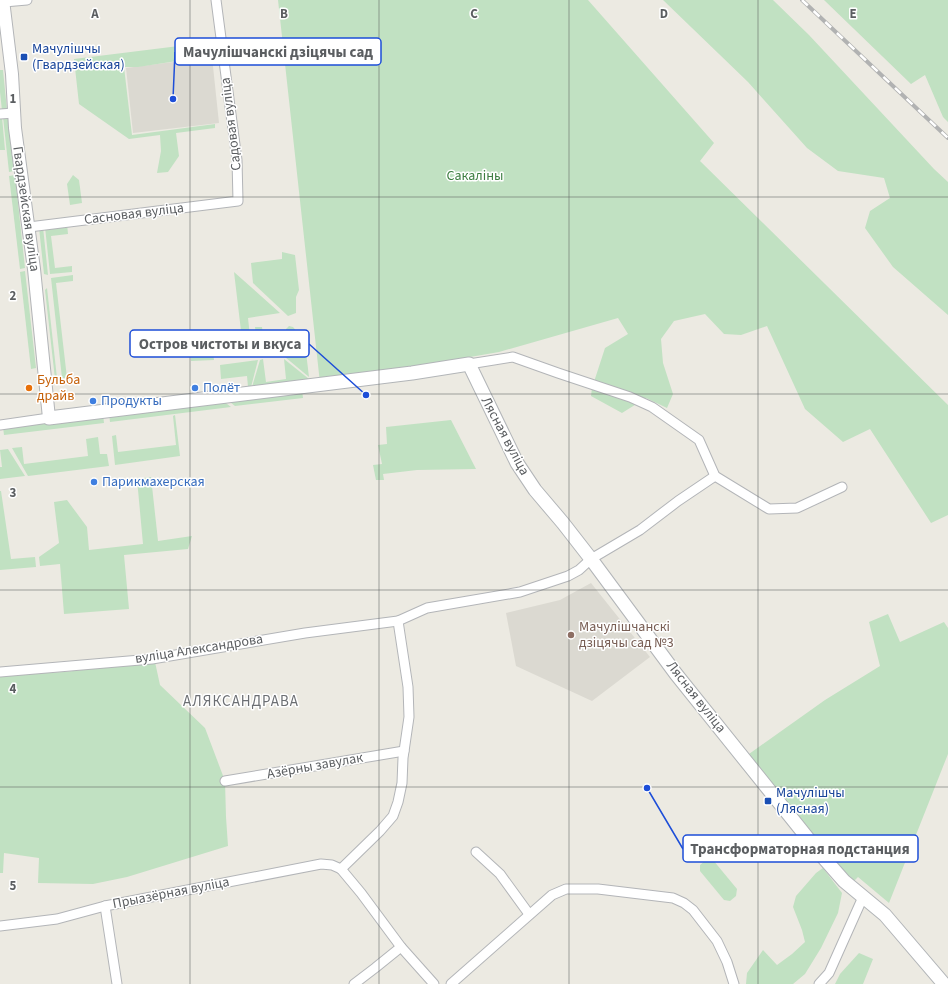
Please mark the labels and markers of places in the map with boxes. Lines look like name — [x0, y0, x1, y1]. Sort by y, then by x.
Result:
callout: Мачулішчанскі дзіцячы сад — [175, 38, 381, 65]
place label: Мачулішчы (Гвардзейская) — [32, 39, 125, 75]
marker: Мачулішчы (Гвардзейская) — [19, 52, 29, 62]
callout: Остров чистоты и вкуса — [130, 330, 309, 357]
place label: Бульба драйв — [37, 370, 80, 406]
place label: Полёт — [203, 378, 241, 398]
marker: Бульба драйв — [24, 383, 34, 393]
marker: Полёт — [190, 383, 200, 393]
place label: Продукты — [101, 391, 162, 411]
marker: Продукты — [88, 396, 98, 406]
place label: Парикмахерская — [102, 472, 205, 492]
marker: Парикмахерская — [89, 477, 99, 487]
place label: Мачулішчанскі дзіцячы сад №3 — [579, 617, 674, 653]
marker: Мачулішчанскі дзіцячы сад №3 — [566, 630, 576, 640]
place label: Мачулішчы (Лясная) — [776, 783, 845, 819]
marker: Мачулішчы (Лясная) — [763, 796, 773, 806]
callout: Трансформаторная подстанция — [683, 835, 918, 862]

